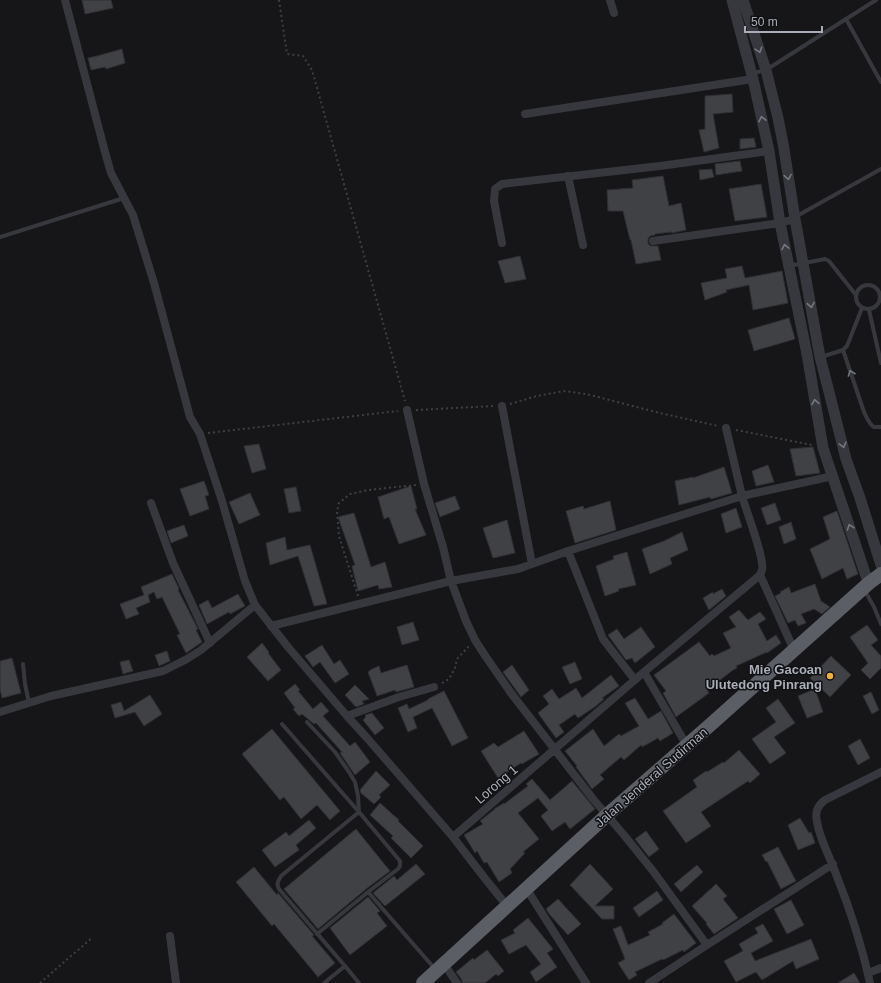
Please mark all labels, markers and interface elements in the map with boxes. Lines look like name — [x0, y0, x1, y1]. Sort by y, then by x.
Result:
scale bar — [745, 8, 822, 34]
text: 50 m — [751, 15, 778, 29]
one-way arrow — [754, 47, 763, 54]
one-way arrow — [758, 116, 766, 122]
one-way arrow — [783, 174, 792, 180]
one-way arrow — [782, 243, 790, 250]
one-way arrow — [806, 302, 815, 308]
one-way arrow — [847, 370, 856, 377]
one-way arrow — [811, 399, 820, 405]
one-way arrow — [838, 442, 846, 449]
one-way arrow — [846, 523, 854, 530]
place label: Mie Gacoan Ulutedong Pinrang — [706, 662, 822, 692]
marker: Mie Gacoan Ulutedong Pinrang — [825, 671, 835, 681]
street label: Jalan Jenderal Sudirman — [592, 725, 711, 830]
street label: Lorong 1 — [472, 762, 521, 807]

